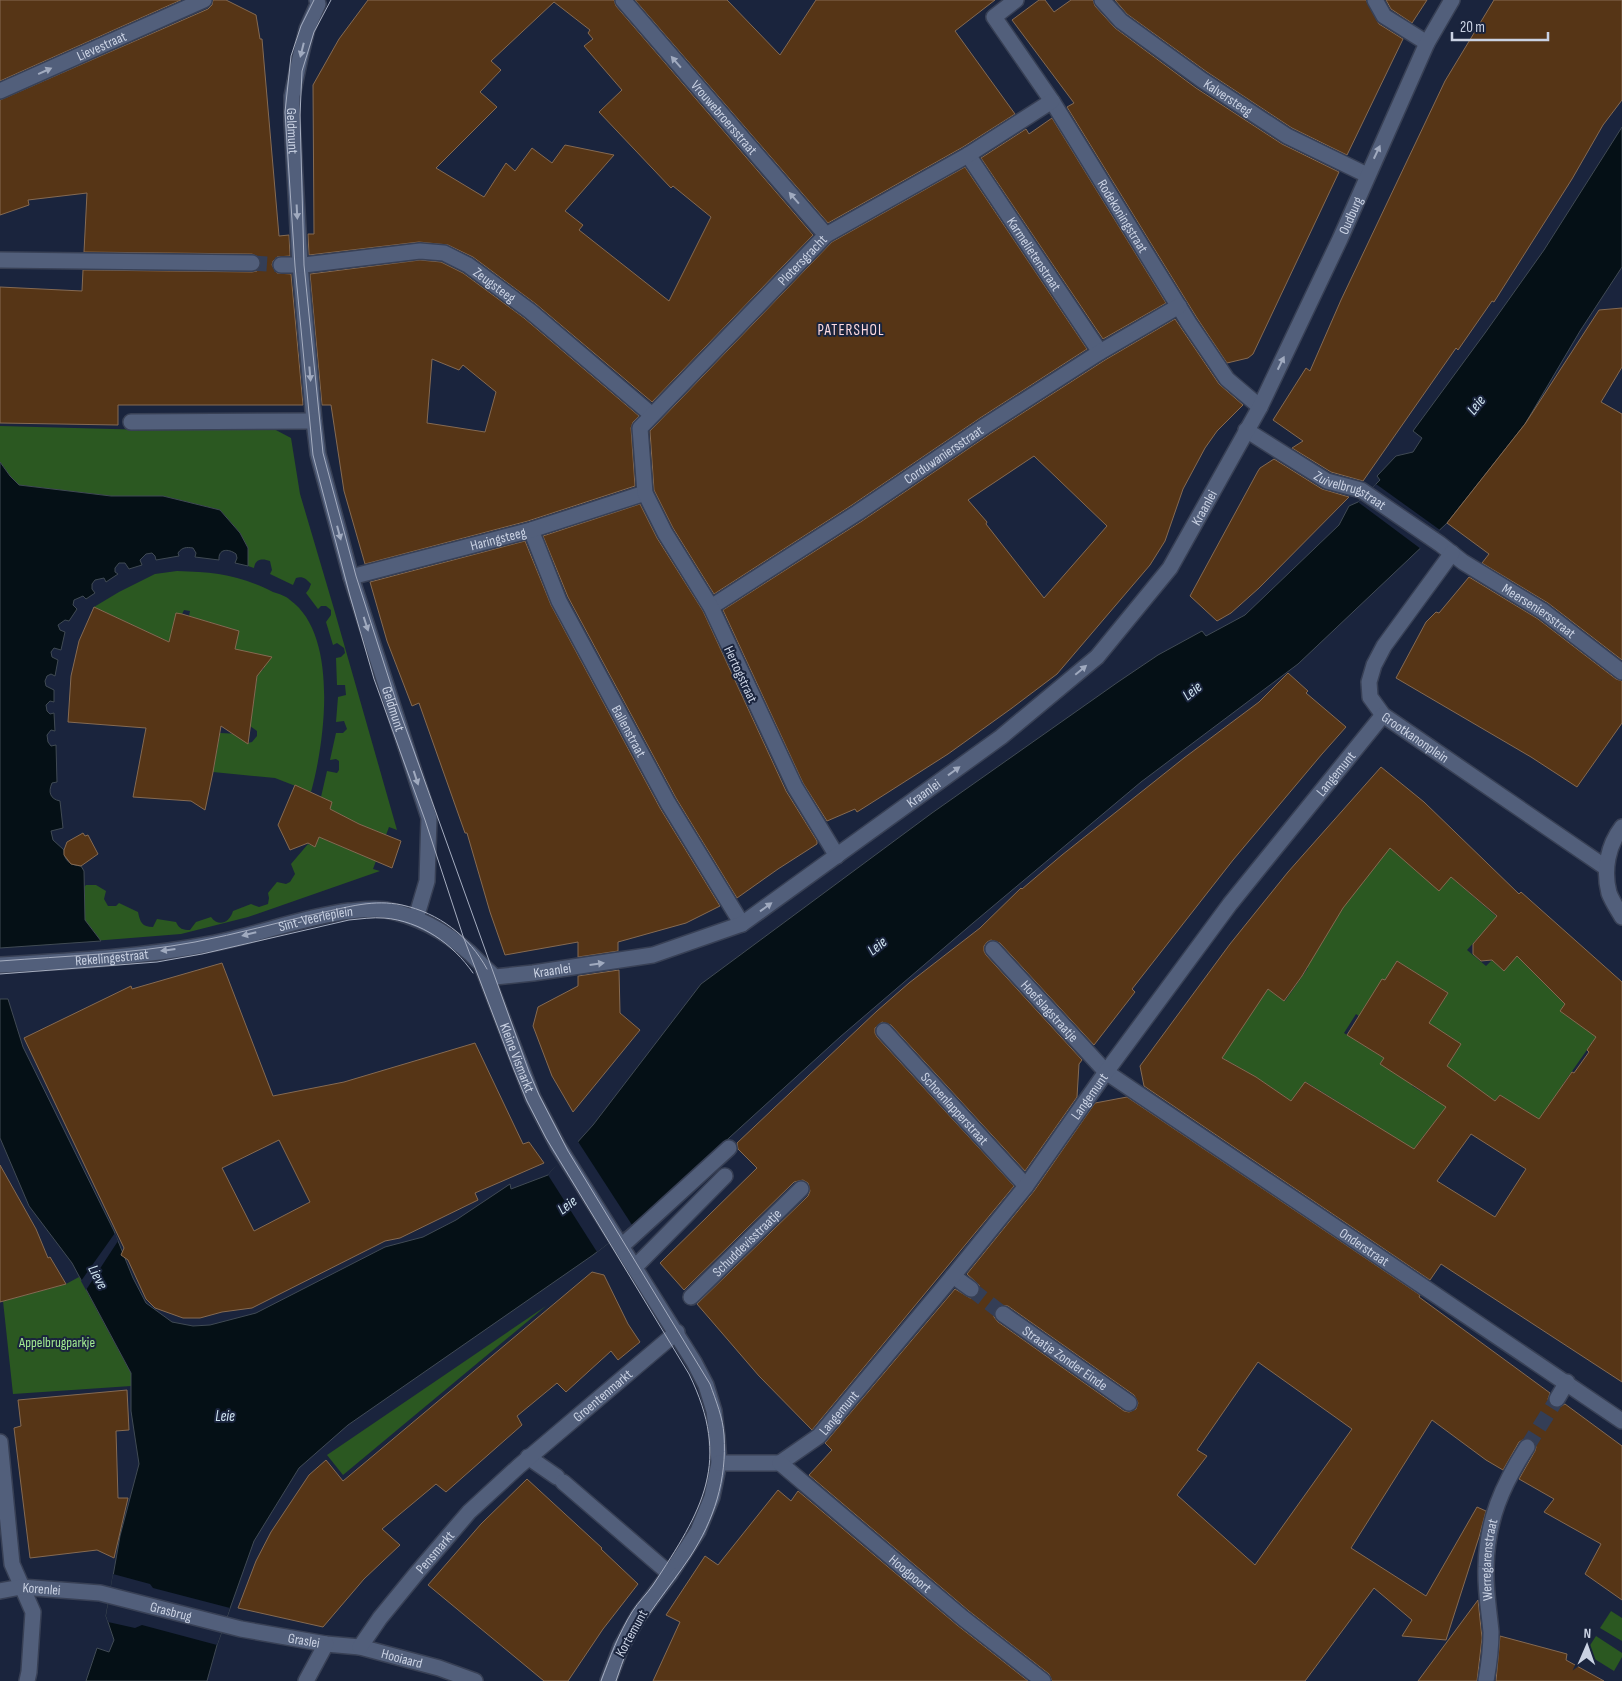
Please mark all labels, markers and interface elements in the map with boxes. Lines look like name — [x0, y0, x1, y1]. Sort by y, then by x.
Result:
scale bar — [1452, 10, 1548, 42]
text: 20 m — [1460, 18, 1485, 37]
street label: Lievestraat — [74, 28, 129, 65]
one-way arrow — [298, 43, 306, 58]
one-way arrow — [670, 56, 682, 68]
one-way arrow — [38, 67, 52, 75]
street label: Kalversteeg — [1200, 75, 1256, 120]
street label: Vrouwebroersstraat — [687, 77, 761, 158]
street label: Geldmunt — [283, 108, 302, 155]
one-way arrow — [1374, 145, 1382, 159]
street label: Rodekoningstraat — [1094, 177, 1152, 256]
one-way arrow — [789, 192, 800, 204]
street label: Oudburg — [1335, 194, 1367, 237]
one-way arrow — [293, 204, 301, 220]
street label: Karmelietenstraat — [1003, 214, 1065, 294]
street label: Plotersgracht — [774, 231, 831, 289]
street label: Zeugsteeg — [470, 264, 519, 307]
district label: PATERSHOL — [818, 321, 885, 340]
one-way arrow — [1277, 356, 1285, 371]
one-way arrow — [306, 366, 314, 382]
water label: Leie — [1463, 392, 1490, 419]
street label: Corduwaniersstraat — [901, 422, 986, 488]
street label: Zuivelbrugstraat — [1311, 467, 1389, 514]
street label: Kraanlei — [1188, 487, 1221, 528]
street label: Haringsteeg — [469, 524, 528, 554]
one-way arrow — [335, 525, 343, 540]
street label: Meerseniersstraat — [1499, 580, 1579, 642]
one-way arrow — [363, 616, 371, 631]
street label: Hertogstraat — [720, 643, 761, 705]
one-way arrow — [1075, 664, 1088, 675]
water label: Leie — [1179, 678, 1206, 705]
street label: Geldmunt — [378, 684, 408, 734]
street label: Ballenstraat — [608, 702, 650, 760]
street label: Grootkanonplein — [1378, 709, 1452, 767]
street label: Langemunt — [1313, 748, 1359, 800]
one-way arrow — [948, 766, 961, 776]
one-way arrow — [413, 771, 421, 786]
street label: Kraanlei — [903, 775, 944, 811]
one-way arrow — [759, 901, 772, 912]
street label: Sint-Veerleplein — [277, 903, 354, 935]
one-way arrow — [241, 931, 256, 939]
water label: Leie — [864, 933, 891, 960]
street label: Rekelingestraat — [74, 946, 149, 969]
one-way arrow — [160, 946, 176, 954]
street label: Kraanlei — [532, 959, 572, 982]
one-way arrow — [590, 959, 606, 967]
street label: Hoefslagstraatje — [1017, 977, 1082, 1046]
street label: Kleine Vismarkt — [496, 1021, 538, 1095]
street label: Schoenlapperstraat — [917, 1069, 992, 1149]
street label: Langemunt — [1067, 1070, 1112, 1123]
water label: Leie — [554, 1192, 581, 1219]
street label: Schuddevisstraatje — [709, 1205, 785, 1280]
street label: Onderstraat — [1336, 1224, 1392, 1270]
water label: Lieve — [83, 1262, 112, 1293]
street label: Straatje Zonder Einde — [1019, 1322, 1111, 1394]
park label: Appelbrugparkje — [18, 1334, 95, 1351]
street label: Groentenmarkt — [570, 1366, 636, 1425]
street label: Langemunt — [815, 1387, 863, 1439]
water label: Leie — [215, 1407, 235, 1426]
street label: Werregarenstraat — [1478, 1517, 1501, 1601]
street label: Pensmarkt — [412, 1528, 458, 1577]
street label: Hoogpoort — [886, 1551, 935, 1597]
street label: Korenlei — [22, 1579, 61, 1599]
street label: Grasbrug — [148, 1598, 194, 1625]
street label: Kortemunt — [612, 1607, 651, 1660]
north arrow — [1562, 1621, 1612, 1671]
text: N — [1583, 1625, 1591, 1642]
street label: Graslei — [287, 1629, 321, 1652]
street label: Hooiaard — [379, 1645, 424, 1672]

